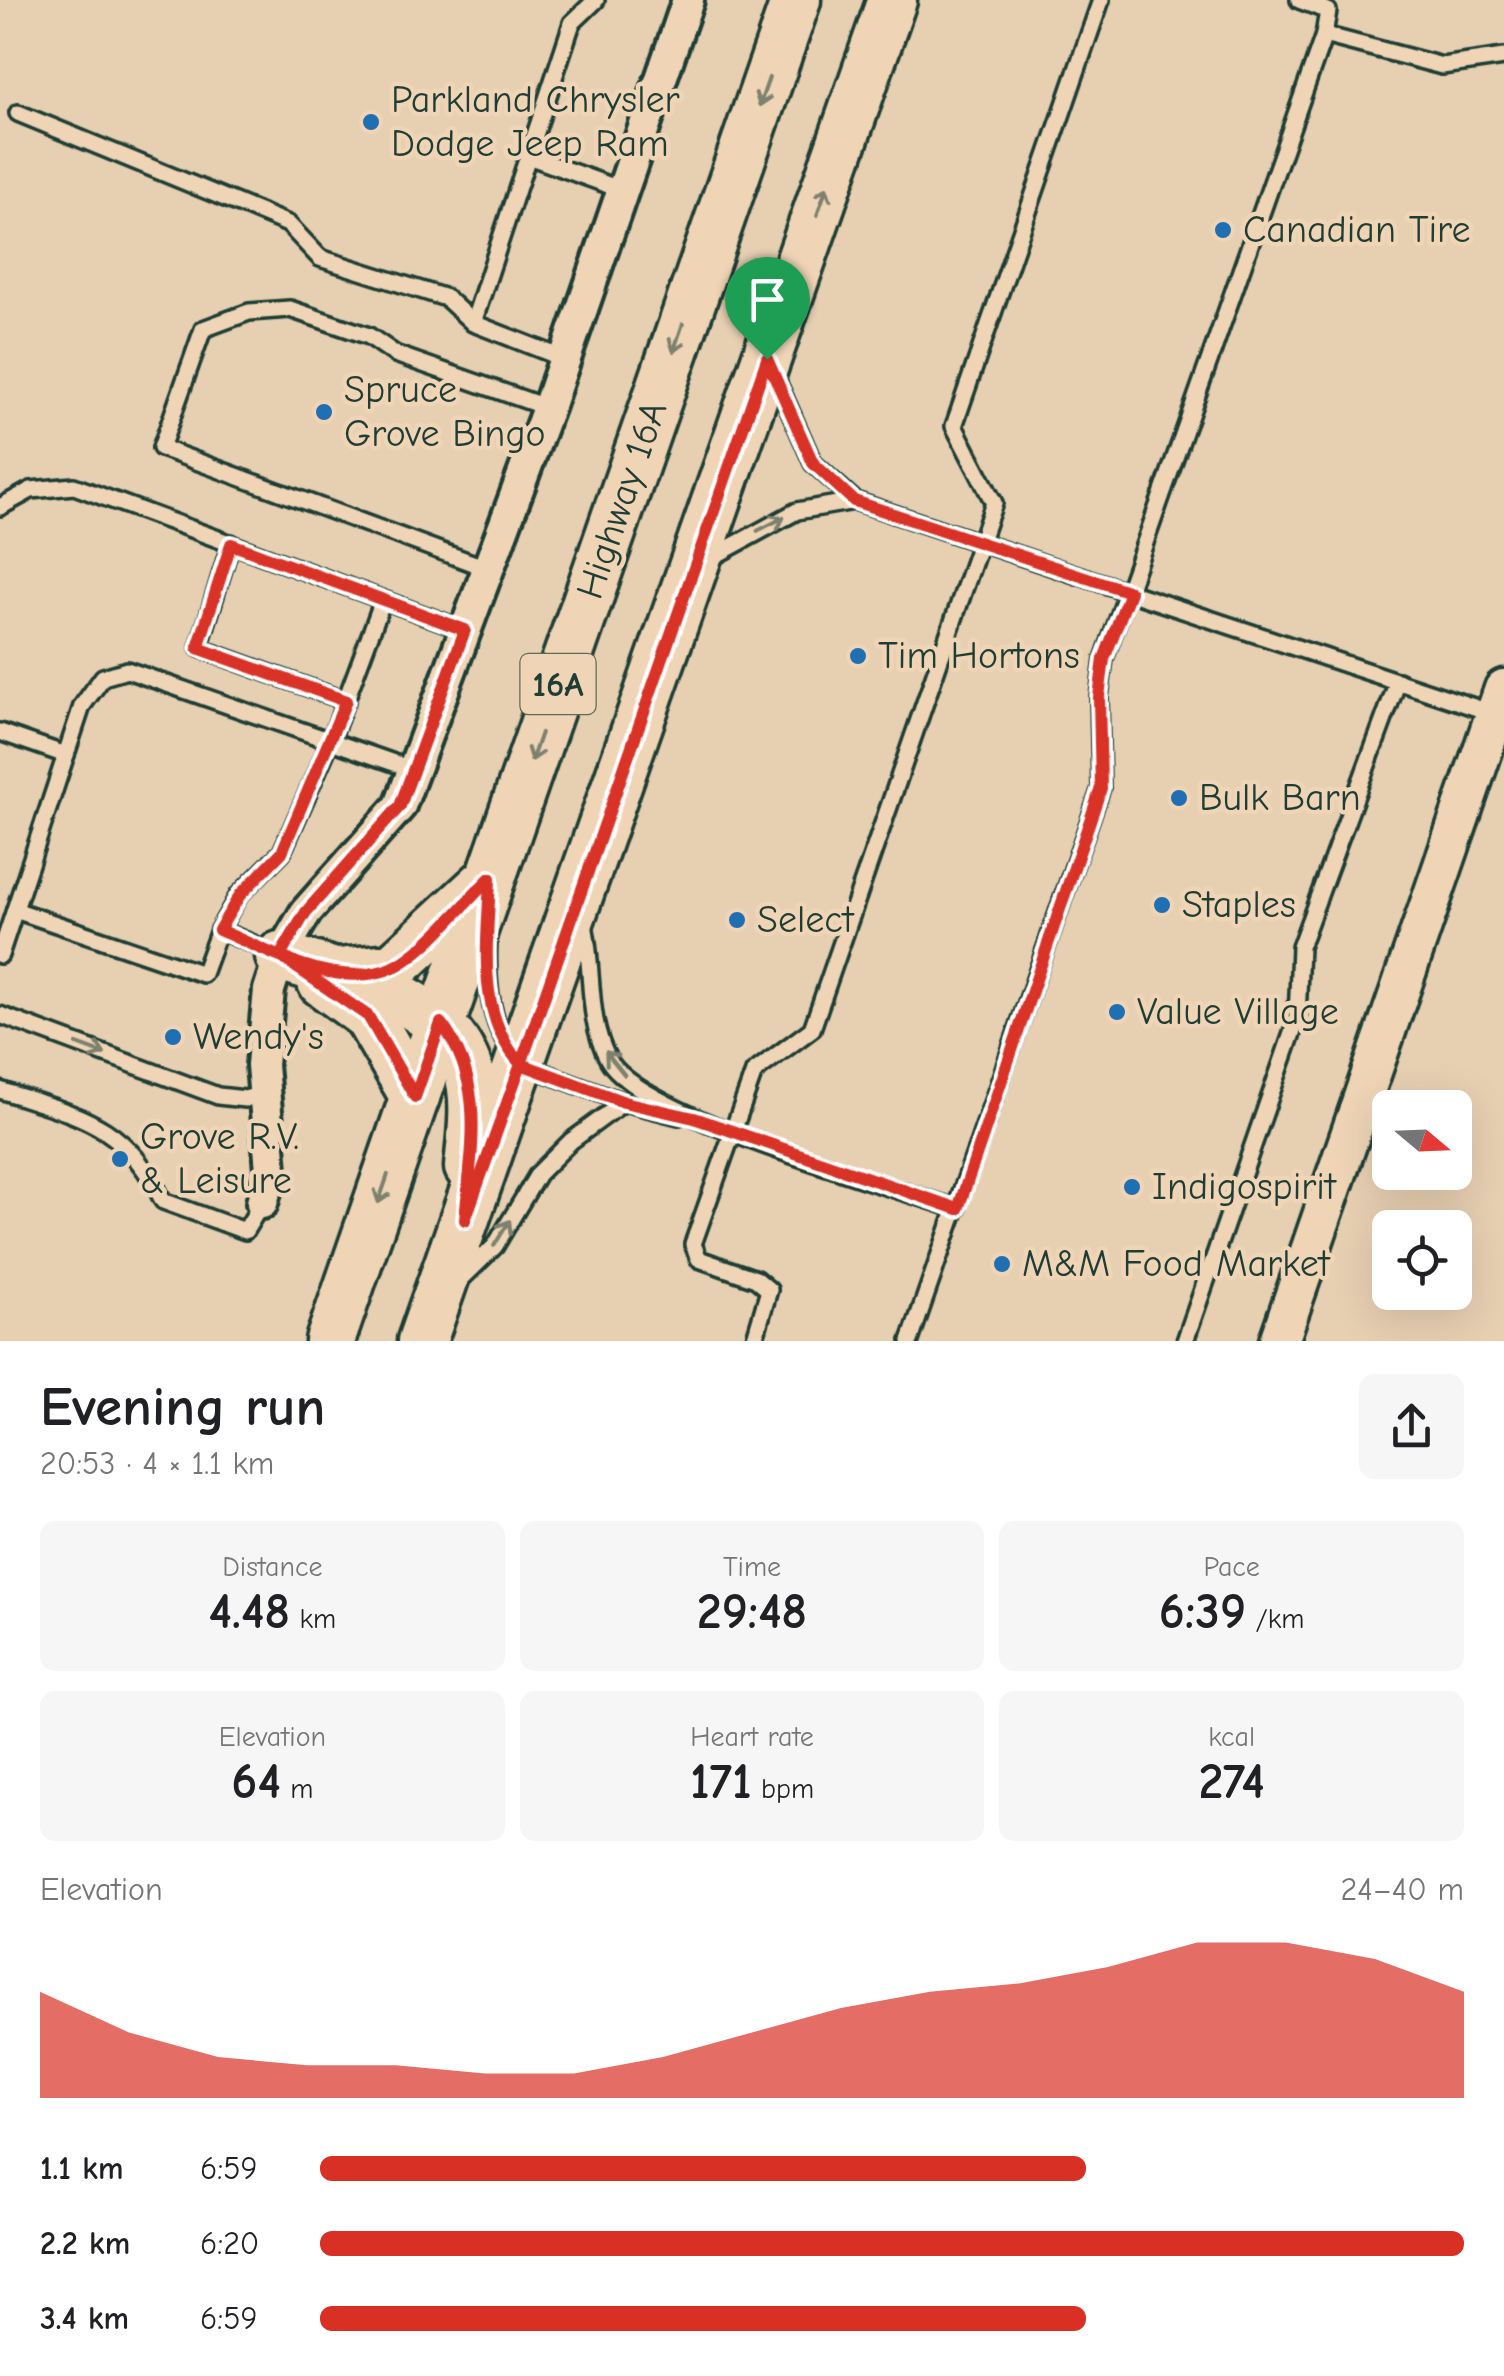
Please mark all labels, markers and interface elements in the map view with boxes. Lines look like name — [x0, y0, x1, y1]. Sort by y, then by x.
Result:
one-way arrow — [754, 76, 772, 107]
place label: Parkland Chrysler Dodge Jeep Ram — [391, 78, 680, 166]
marker: Parkland Chrysler Dodge Jeep Ram — [360, 111, 382, 133]
one-way arrow — [815, 185, 833, 217]
place label: Canadian Tire — [1243, 208, 1471, 252]
marker: Canadian Tire — [1212, 219, 1234, 241]
pin — [725, 257, 810, 360]
icon: arrive — [740, 272, 795, 327]
one-way arrow — [668, 322, 686, 353]
place label: Spruce Grove Bingo — [344, 368, 546, 456]
street label: Highway 16A — [568, 396, 676, 604]
marker: Spruce Grove Bingo — [313, 401, 335, 423]
one-way arrow — [756, 514, 785, 533]
place label: Tim Hortons — [878, 634, 1080, 678]
marker: Tim Hortons — [847, 645, 869, 667]
road number: 16A — [520, 654, 596, 714]
one-way arrow — [526, 731, 544, 762]
place label: Bulk Barn — [1199, 776, 1361, 820]
marker: Bulk Barn — [1168, 787, 1190, 809]
place label: Staples — [1182, 883, 1296, 927]
marker: Staples — [1151, 894, 1173, 916]
place label: Select — [757, 898, 855, 942]
marker: Select — [726, 909, 748, 931]
place label: Value Village — [1137, 990, 1339, 1034]
marker: Value Village — [1106, 1001, 1128, 1023]
place label: Wendy's — [193, 1015, 324, 1059]
marker: Wendy's — [162, 1026, 184, 1048]
one-way arrow — [75, 1041, 106, 1059]
one-way arrow — [604, 1050, 626, 1076]
north arrow — [1372, 1090, 1472, 1190]
map controls — [1372, 1090, 1472, 1310]
place label: Grove R.V. & Leisure — [140, 1115, 299, 1203]
marker: Grove R.V. & Leisure — [109, 1148, 131, 1170]
place label: Indigospirit — [1152, 1165, 1337, 1209]
one-way arrow — [372, 1173, 390, 1205]
marker: Indigospirit — [1121, 1176, 1143, 1198]
button: locate — [1372, 1210, 1472, 1310]
one-way arrow — [492, 1220, 513, 1248]
place label: M&M Food Market — [1022, 1242, 1331, 1286]
marker: M&M Food Market — [991, 1253, 1013, 1275]
button: share — [1359, 1374, 1464, 1479]
text: Evening run — [40, 1375, 325, 1439]
text: 20:53 · 4 × 1.1 km — [40, 1445, 274, 1482]
text: Distance — [222, 1551, 322, 1583]
text: Time — [723, 1551, 781, 1583]
text: Pace — [1203, 1551, 1260, 1583]
text: 4.48 — [209, 1583, 290, 1641]
text: 29:48 — [697, 1583, 807, 1641]
text: 6:39 — [1159, 1583, 1246, 1641]
text: km — [290, 1603, 336, 1635]
text: /km — [1246, 1603, 1304, 1635]
text: Elevation — [219, 1721, 326, 1753]
text: Heart rate — [690, 1721, 814, 1753]
text: kcal — [1208, 1721, 1255, 1753]
text: 64 — [231, 1753, 281, 1811]
text: 171 — [690, 1753, 752, 1811]
text: 274 — [1198, 1753, 1265, 1811]
text: m — [281, 1773, 313, 1805]
text: bpm — [752, 1773, 814, 1805]
text: Elevation — [40, 1871, 163, 1908]
text: 24–40 m — [1341, 1871, 1464, 1908]
text: 1.1 km — [40, 2150, 123, 2187]
text: 6:59 — [200, 2150, 257, 2187]
text: 2.2 km — [40, 2225, 130, 2262]
text: 6:20 — [200, 2225, 259, 2262]
text: 3.4 km — [40, 2300, 129, 2337]
text: 6:59 — [200, 2300, 257, 2337]

